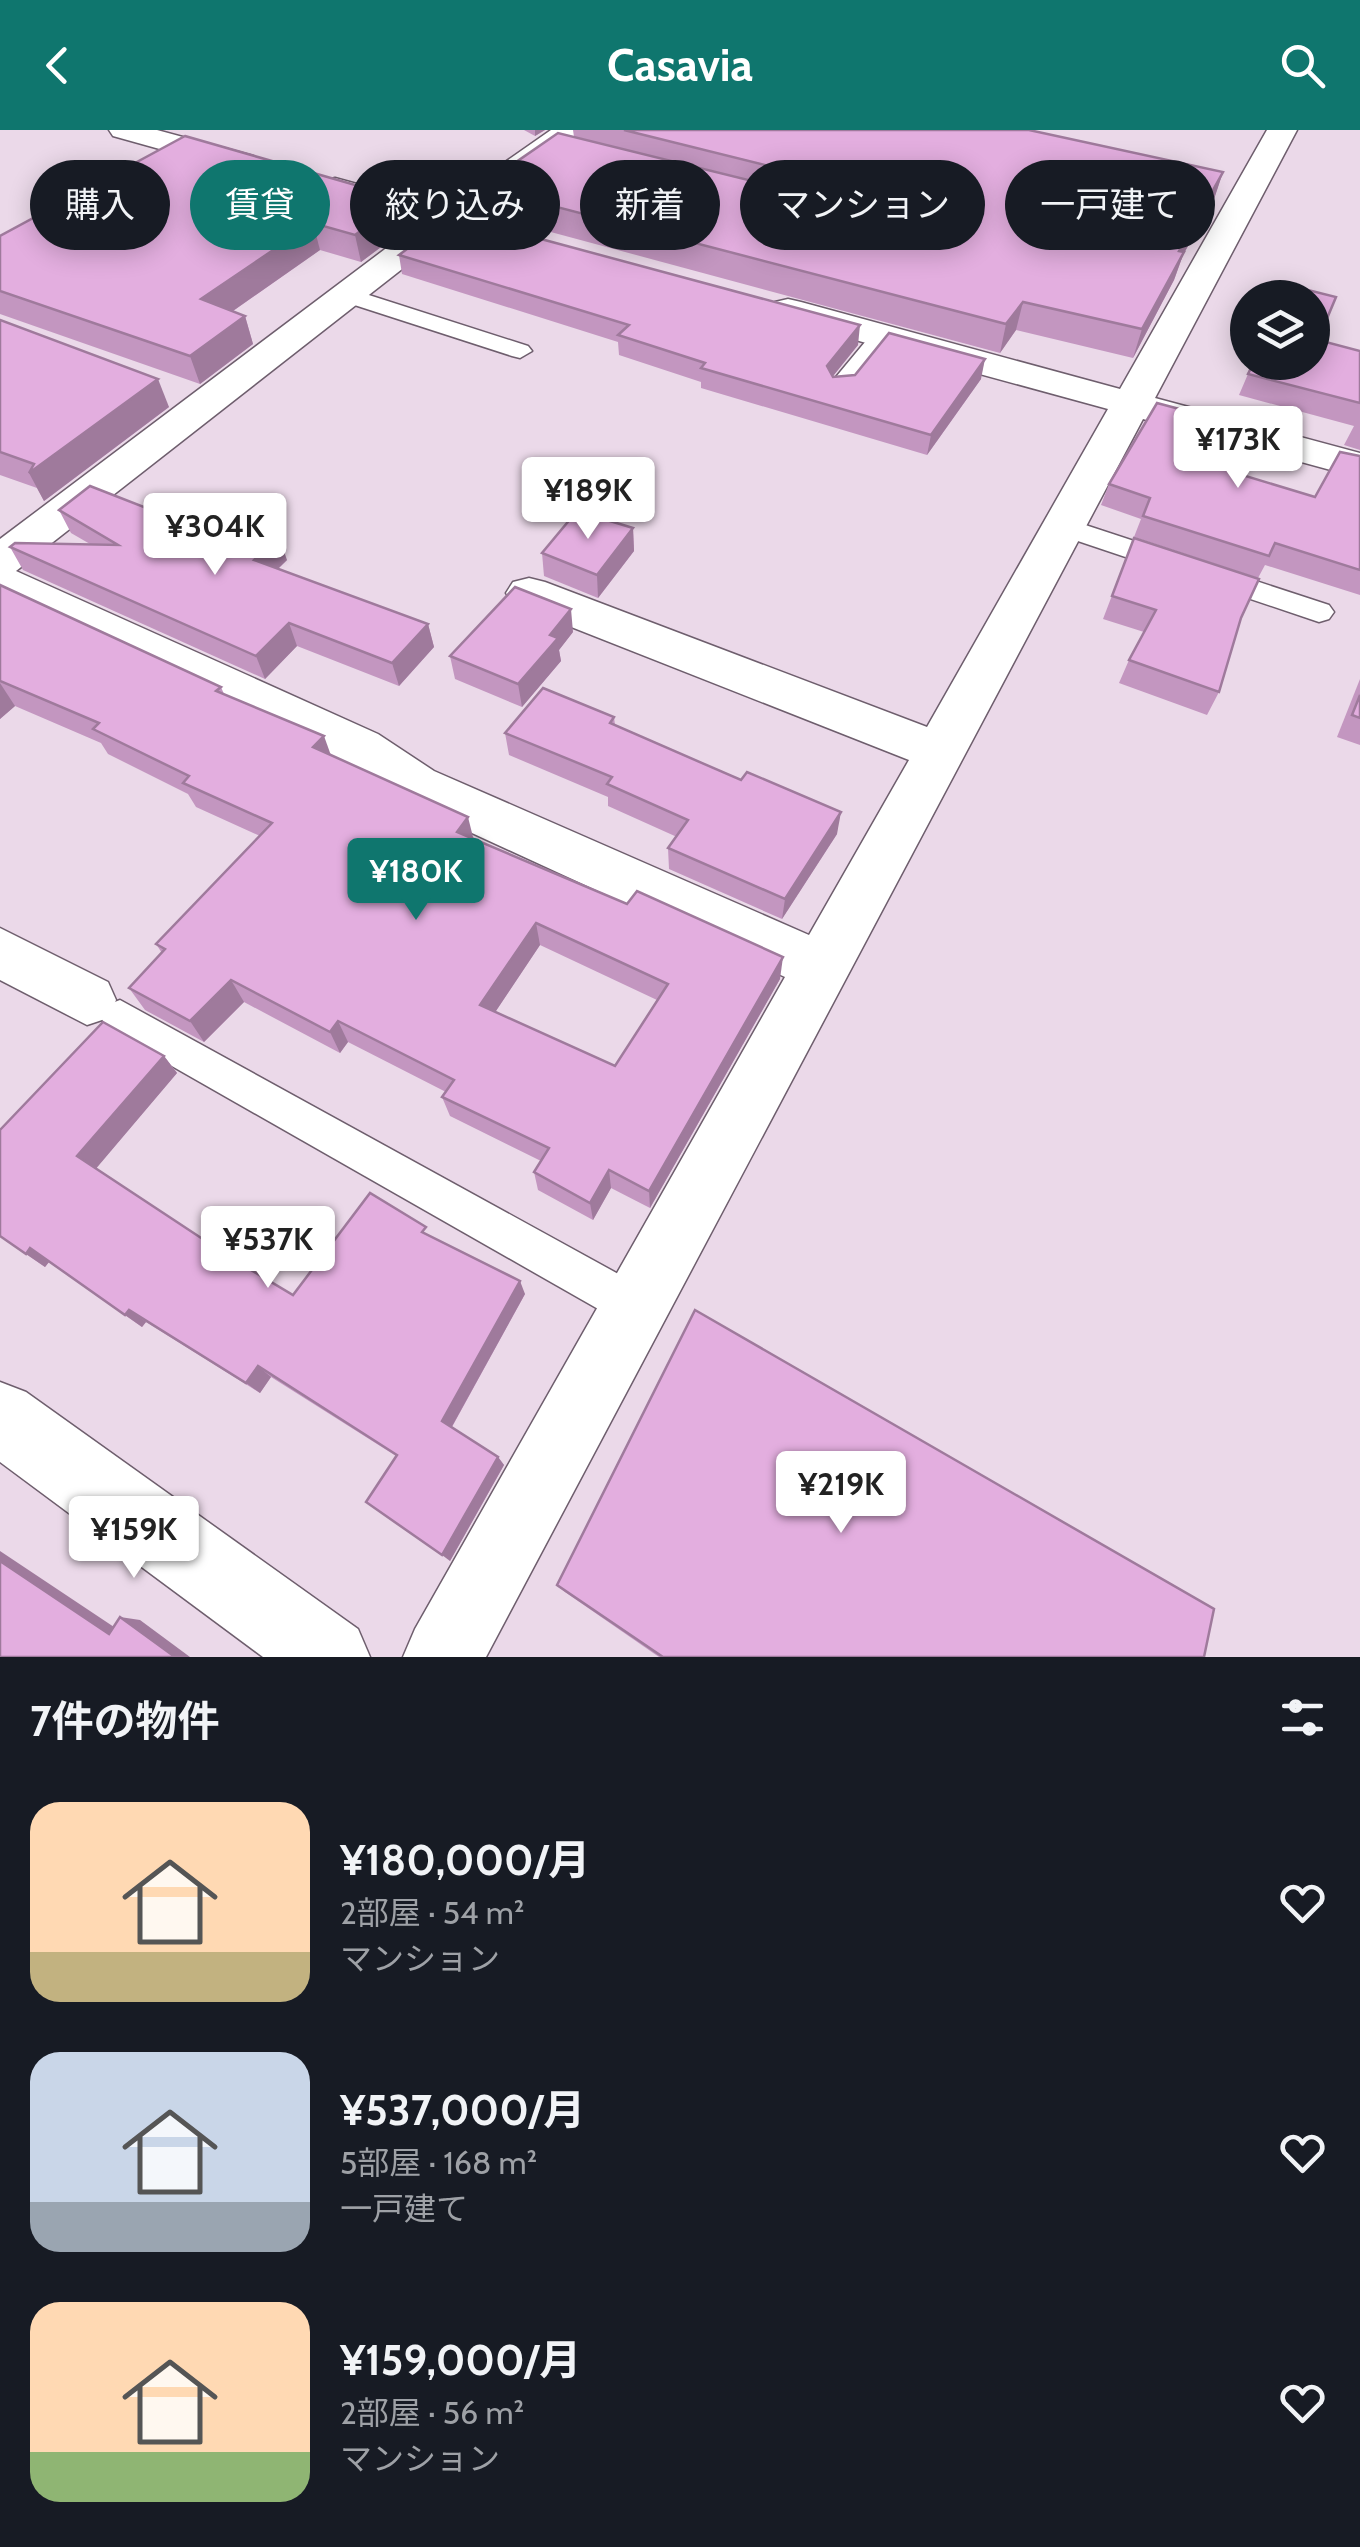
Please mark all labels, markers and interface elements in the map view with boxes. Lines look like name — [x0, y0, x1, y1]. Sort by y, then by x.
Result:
icon: back — [30, 38, 85, 93]
text: Casavia — [607, 38, 753, 92]
icon: search — [1275, 38, 1330, 93]
chip: 購入 — [30, 160, 170, 250]
chip: 賃貸 — [190, 160, 330, 250]
chip: 絞り込み — [350, 160, 560, 250]
chip: 新着 — [580, 160, 720, 250]
chip: マンション — [740, 160, 985, 250]
chip: 一戸建て — [1005, 160, 1215, 250]
map controls — [1230, 280, 1330, 380]
button: layers — [1230, 280, 1330, 380]
pin: ¥173K — [1168, 406, 1308, 491]
text: ¥173K — [1196, 419, 1280, 458]
pin: ¥189K — [518, 457, 658, 542]
text: ¥189K — [544, 470, 632, 509]
pin: ¥304K — [145, 493, 285, 578]
text: ¥304K — [165, 506, 265, 545]
pin: ¥180K — [346, 838, 486, 923]
text: ¥180K — [369, 851, 463, 890]
pin: ¥537K — [198, 1206, 338, 1291]
text: ¥537K — [223, 1219, 313, 1258]
pin: ¥219K — [771, 1451, 911, 1536]
text: ¥219K — [798, 1464, 884, 1503]
pin: ¥159K — [64, 1496, 204, 1581]
text: ¥159K — [91, 1509, 177, 1548]
icon: filters — [1275, 1690, 1330, 1745]
text: 7件の物件 — [30, 1695, 219, 1747]
text: ¥180,000/月 — [340, 1834, 590, 1886]
icon: home — [110, 1842, 230, 1962]
icon: heart — [1275, 1875, 1330, 1930]
text: 2部屋 · 54 m² — [340, 1893, 524, 1932]
text: マンション — [340, 1939, 500, 1978]
text: ¥537,000/月 — [340, 2084, 585, 2136]
icon: home — [110, 2092, 230, 2212]
icon: heart — [1275, 2125, 1330, 2180]
text: 5部屋 · 168 m² — [340, 2143, 537, 2182]
text: 一戸建て — [340, 2189, 468, 2228]
text: ¥159,000/月 — [340, 2334, 581, 2386]
icon: home — [110, 2342, 230, 2462]
icon: heart — [1275, 2375, 1330, 2430]
text: 2部屋 · 56 m² — [340, 2393, 524, 2432]
text: マンション — [340, 2439, 500, 2478]

